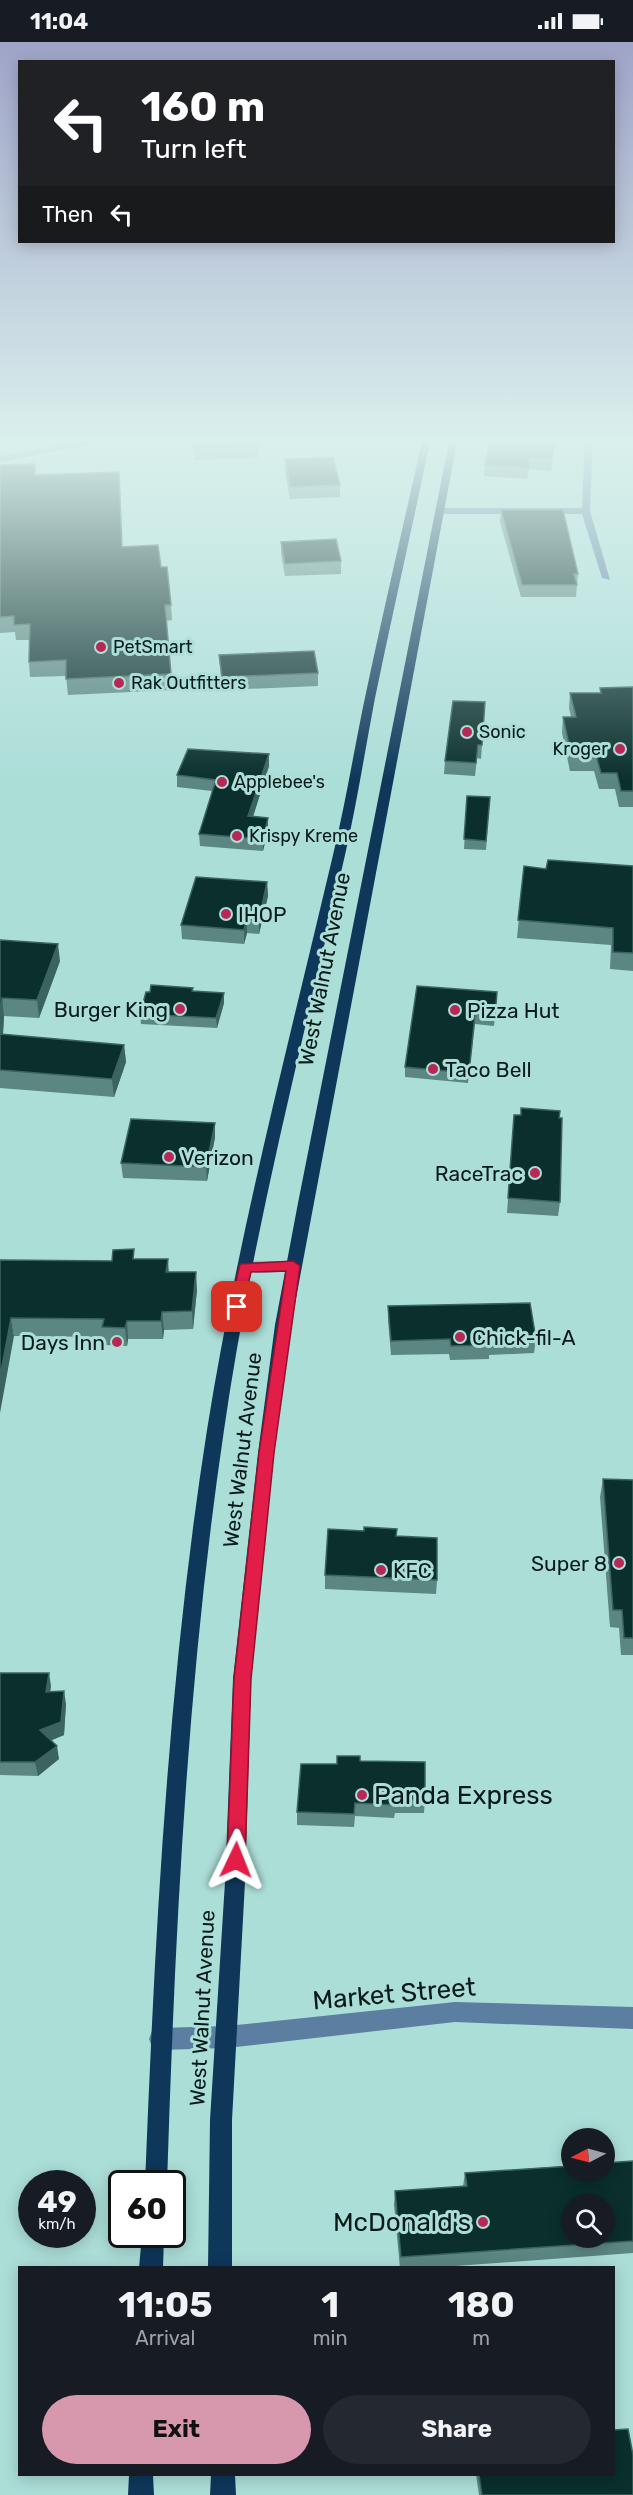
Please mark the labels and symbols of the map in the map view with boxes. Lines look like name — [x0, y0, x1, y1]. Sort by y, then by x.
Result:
place label: PetSmart — [113, 636, 193, 658]
marker: PetSmart — [94, 640, 108, 654]
place label: Rak Outfitters — [131, 672, 246, 694]
marker: Rak Outfitters — [112, 676, 126, 690]
place label: Sonic — [479, 721, 526, 743]
marker: Sonic — [460, 725, 474, 739]
place label: Kroger — [553, 738, 608, 760]
marker: Kroger — [613, 742, 627, 756]
place label: Applebee's — [234, 771, 325, 793]
marker: Applebee's — [215, 775, 229, 789]
place label: Krispy Kreme — [249, 825, 358, 847]
marker: Krispy Kreme — [230, 829, 244, 843]
street label: West Walnut Avenue — [293, 870, 355, 1068]
place label: IHOP — [238, 902, 286, 927]
marker: IHOP — [219, 907, 233, 921]
place label: Burger King — [54, 997, 168, 1022]
place label: Pizza Hut — [467, 998, 560, 1023]
marker: Burger King — [173, 1002, 187, 1016]
marker: Pizza Hut — [448, 1003, 462, 1017]
place label: Taco Bell — [445, 1057, 532, 1082]
marker: Taco Bell — [426, 1062, 440, 1076]
place label: Verizon — [181, 1145, 254, 1170]
marker: Verizon — [162, 1150, 176, 1164]
place label: RaceTrac — [435, 1161, 523, 1186]
marker: RaceTrac — [528, 1166, 542, 1180]
pin — [211, 1281, 262, 1332]
place label: Chick-fil-A — [472, 1325, 576, 1350]
place label: Days Inn — [21, 1330, 105, 1355]
marker: Chick-fil-A — [453, 1330, 467, 1344]
marker: Days Inn — [110, 1335, 124, 1349]
street label: West Walnut Avenue — [218, 1351, 266, 1549]
place label: Super 8 — [531, 1551, 607, 1576]
marker: Super 8 — [612, 1556, 626, 1570]
place label: KFC — [393, 1558, 432, 1583]
marker: KFC — [374, 1563, 388, 1577]
place label: Panda Express — [374, 1780, 553, 1811]
marker: Panda Express — [355, 1788, 369, 1802]
position arrow — [204, 1828, 268, 1892]
street label: West Walnut Avenue — [184, 1909, 220, 2107]
street label: Market Street — [311, 1971, 477, 2017]
north arrow — [561, 2128, 615, 2182]
speed limit sign: 60 — [108, 2170, 186, 2248]
place label: McDonald's — [333, 2207, 471, 2238]
marker: McDonald's — [476, 2215, 490, 2229]

